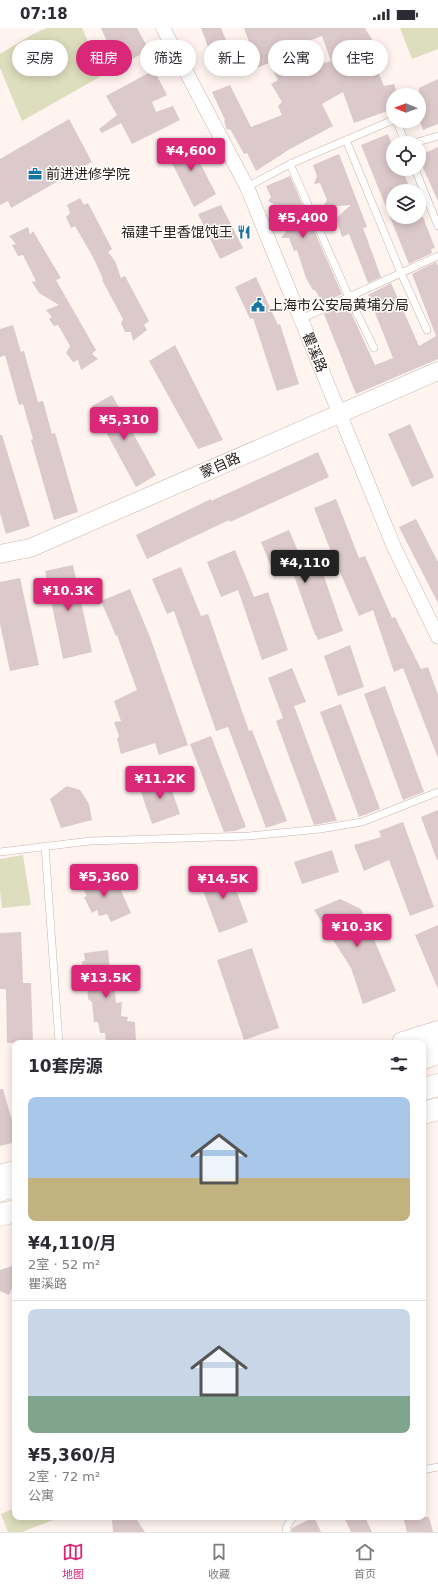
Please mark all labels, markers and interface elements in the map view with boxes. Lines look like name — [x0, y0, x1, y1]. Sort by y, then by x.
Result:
text: 07:18 — [20, 5, 68, 23]
chip: 买房 — [12, 40, 68, 76]
chip: 租房 — [76, 40, 132, 76]
chip: 筛选 — [140, 40, 196, 76]
chip: 新上 — [204, 40, 260, 76]
chip: 公寓 — [268, 40, 324, 76]
chip: 住宅 — [332, 40, 388, 76]
north arrow — [386, 88, 426, 128]
map controls — [386, 88, 426, 224]
button: locate — [386, 136, 426, 176]
pin: ¥4,600 — [158, 138, 224, 172]
text: ¥4,600 — [166, 143, 216, 158]
office icon: 前进进修学院 — [27, 166, 43, 182]
place label: 前进进修学院 — [46, 166, 130, 182]
button: layers — [386, 184, 426, 224]
pin: ¥5,400 — [270, 205, 336, 239]
text: ¥5,400 — [278, 210, 328, 225]
place label: 福建千里香馄饨王 — [121, 224, 233, 240]
restaurant icon: 福建千里香馄饨王 — [236, 224, 252, 240]
public building icon: 上海市公安局黄埔分局 — [250, 297, 266, 313]
place label: 上海市公安局黄埔分局 — [269, 297, 409, 313]
street label: 瞿溪路 — [300, 330, 330, 374]
pin: ¥5,310 — [91, 407, 157, 441]
text: ¥5,310 — [99, 412, 149, 427]
street label: 蒙自路 — [198, 449, 242, 481]
pin: ¥4,110 — [272, 550, 338, 584]
text: ¥4,110 — [280, 555, 330, 570]
pin: ¥10.3K — [35, 578, 101, 612]
text: ¥10.3K — [42, 583, 94, 598]
pin: ¥11.2K — [127, 766, 193, 800]
text: ¥11.2K — [134, 771, 186, 786]
pin: ¥5,360 — [71, 864, 137, 898]
pin: ¥14.5K — [190, 866, 256, 900]
text: ¥5,360 — [79, 869, 129, 884]
text: ¥14.5K — [197, 871, 249, 886]
pin: ¥10.3K — [324, 914, 390, 948]
text: ¥10.3K — [331, 919, 383, 934]
pin: ¥13.5K — [73, 965, 139, 999]
text: ¥13.5K — [80, 970, 132, 985]
icon: filters — [388, 1053, 410, 1075]
text: 10套房源 — [28, 1056, 103, 1076]
icon: home — [183, 1123, 255, 1195]
text: ¥4,110/月 — [28, 1233, 117, 1253]
text: 2室 · 52 m² — [28, 1257, 100, 1272]
text: 瞿溪路 — [28, 1276, 67, 1291]
icon: home — [183, 1335, 255, 1407]
text: ¥5,360/月 — [28, 1445, 117, 1465]
text: 2室 · 72 m² — [28, 1469, 100, 1484]
text: 公寓 — [28, 1488, 54, 1503]
tab: 地图 — [62, 1541, 84, 1581]
tab: 收藏 — [208, 1541, 230, 1581]
tab: 首页 — [354, 1541, 376, 1581]

